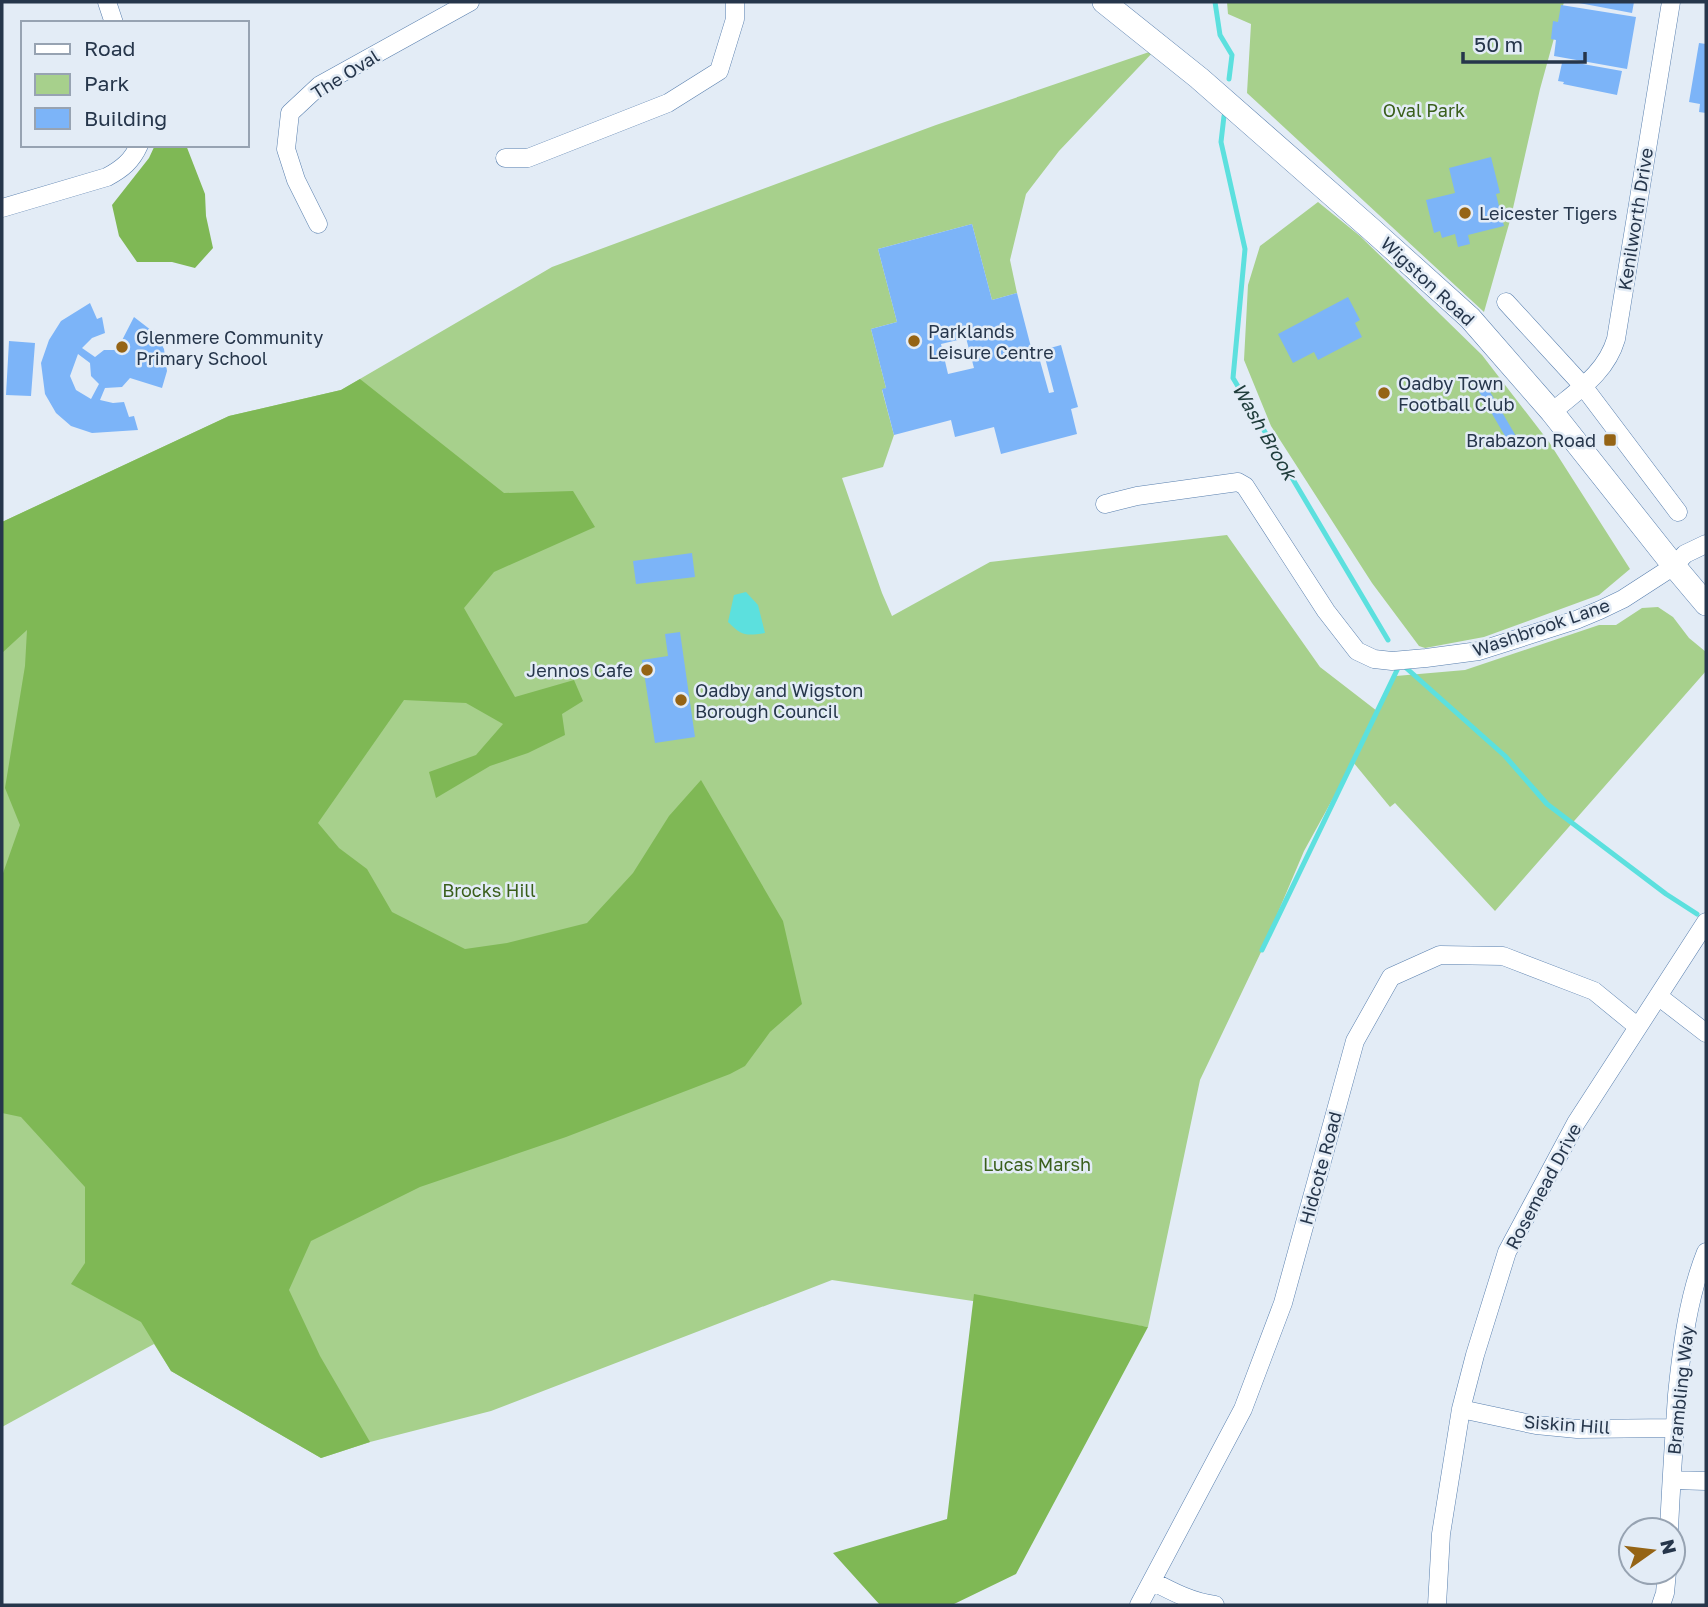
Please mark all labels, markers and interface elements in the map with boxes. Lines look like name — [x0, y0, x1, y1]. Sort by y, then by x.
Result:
legend — [21, 21, 248, 147]
scale bar — [1463, 21, 1586, 65]
text: 50 m — [1474, 31, 1523, 57]
text: Road — [84, 35, 135, 61]
street label: The Oval — [307, 44, 383, 103]
text: Park — [84, 70, 130, 96]
park label: Oval Park — [1383, 99, 1465, 121]
text: Building — [84, 105, 167, 131]
street label: Kenilworth Drive — [1613, 146, 1657, 292]
place label: Leicester Tigers — [1479, 202, 1617, 224]
marker: Leicester Tigers — [1457, 205, 1473, 221]
street label: Wigston Road — [1376, 232, 1480, 330]
place label: Parklands Leisure Centre — [928, 320, 1054, 363]
place label: Glenmere Community Primary School — [136, 326, 323, 369]
marker: Parklands Leisure Centre — [906, 333, 922, 349]
marker: Glenmere Community Primary School — [114, 339, 130, 355]
place label: Oadby Town Football Club — [1398, 372, 1515, 415]
water label: Wash Brook — [1228, 378, 1303, 486]
marker: Oadby Town Football Club — [1376, 385, 1392, 401]
place label: Brabazon Road — [1466, 429, 1596, 451]
marker: Brabazon Road — [1602, 432, 1618, 448]
street label: Washbrook Lane — [1470, 593, 1612, 661]
place label: Jennos Cafe — [526, 659, 633, 681]
marker: Jennos Cafe — [639, 662, 655, 678]
place label: Oadby and Wigston Borough Council — [695, 679, 863, 722]
marker: Oadby and Wigston Borough Council — [673, 692, 689, 708]
park label: Brocks Hill — [442, 879, 536, 901]
street label: Hidcote Road — [1294, 1109, 1346, 1227]
street label: Rosemead Drive — [1501, 1119, 1585, 1253]
park label: Lucas Marsh — [983, 1153, 1091, 1175]
street label: Brambling Way — [1662, 1324, 1698, 1456]
street label: Siskin Hill — [1523, 1410, 1611, 1438]
north arrow — [1617, 1516, 1687, 1586]
text: N — [1656, 1537, 1682, 1557]

